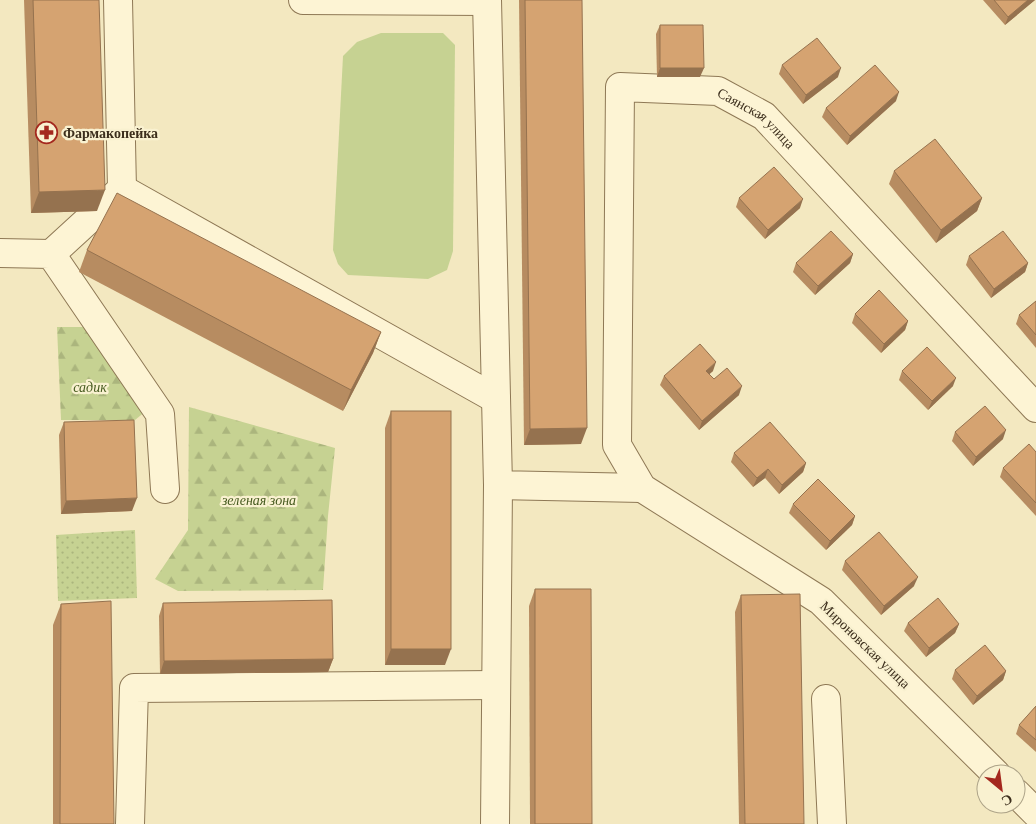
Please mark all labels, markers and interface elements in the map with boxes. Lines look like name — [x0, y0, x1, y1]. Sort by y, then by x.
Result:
street label: Саянская улица — [715, 85, 798, 152]
pharmacy icon: Фармакопейка — [35, 121, 59, 145]
place label: Фармакопейка — [63, 126, 158, 141]
park label: садик — [73, 380, 107, 395]
park label: зеленая зона — [221, 493, 296, 508]
street label: Мироновская улица — [817, 598, 913, 692]
north arrow — [976, 764, 1026, 814]
text: С — [999, 791, 1015, 809]

